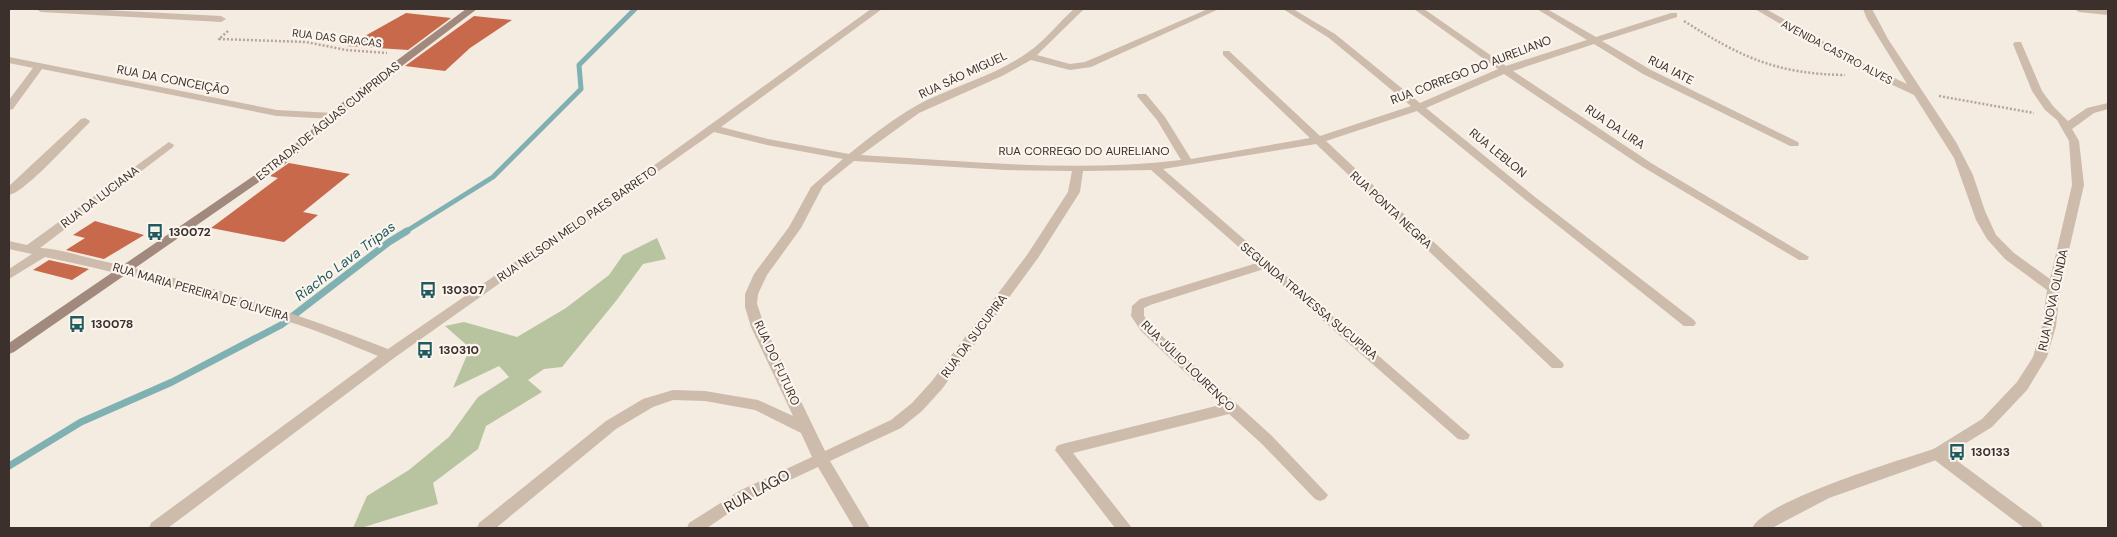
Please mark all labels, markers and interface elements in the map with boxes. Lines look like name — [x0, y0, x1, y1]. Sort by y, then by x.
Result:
street label: AVENIDA CASTRO ALVES — [1779, 17, 1895, 87]
street label: RUA DAS GRACAS — [291, 26, 383, 50]
street label: RUA CORREGO DO AURELIANO — [1388, 32, 1554, 108]
street label: RUA SÃO MIGUEL — [916, 48, 1010, 102]
street label: RUA IATE — [1645, 52, 1697, 88]
street label: ESTRADA DE ÁGUAS CUMPRIDAS — [253, 58, 403, 184]
street label: RUA DA CONCEIÇÃO — [115, 61, 231, 99]
street label: RUA DA LIRA — [1582, 101, 1648, 153]
street label: RUA LEBLON — [1466, 125, 1530, 181]
street label: RUA CORREGO DO AURELIANO — [998, 143, 1170, 159]
street label: RUA DA LUCIANA — [58, 162, 142, 232]
street label: RUA NELSON MELO PAES BARRETO — [494, 162, 660, 286]
street label: RUA PONTA NEGRA — [1347, 168, 1435, 252]
water label: Riacho Lava Tripas — [291, 217, 399, 305]
bus stop icon: 130072 — [145, 222, 165, 242]
place label: 130072 — [169, 224, 211, 240]
street label: SEGUNDA TRAVESSA SUCUPIRA — [1237, 239, 1381, 363]
street label: RUA NOVA OLINDA — [2034, 248, 2072, 352]
street label: RUA MARIA PEREIRA DE OLIVEIRA — [111, 259, 291, 325]
bus stop icon: 130307 — [418, 280, 438, 300]
place label: 130307 — [442, 282, 485, 298]
street label: RUA DA SUCUPIRA — [937, 291, 1011, 381]
bus stop icon: 130078 — [67, 314, 87, 334]
place label: 130078 — [91, 316, 133, 332]
street label: RUA JÚLIO LOURENÇO — [1138, 317, 1238, 415]
street label: RUA DO FUTURO — [750, 318, 804, 408]
bus stop icon: 130310 — [415, 340, 435, 360]
place label: 130310 — [439, 342, 479, 358]
bus stop icon: 130133 — [1947, 442, 1967, 462]
place label: 130133 — [1971, 444, 2010, 460]
street label: RUA LAGO — [720, 465, 794, 517]

